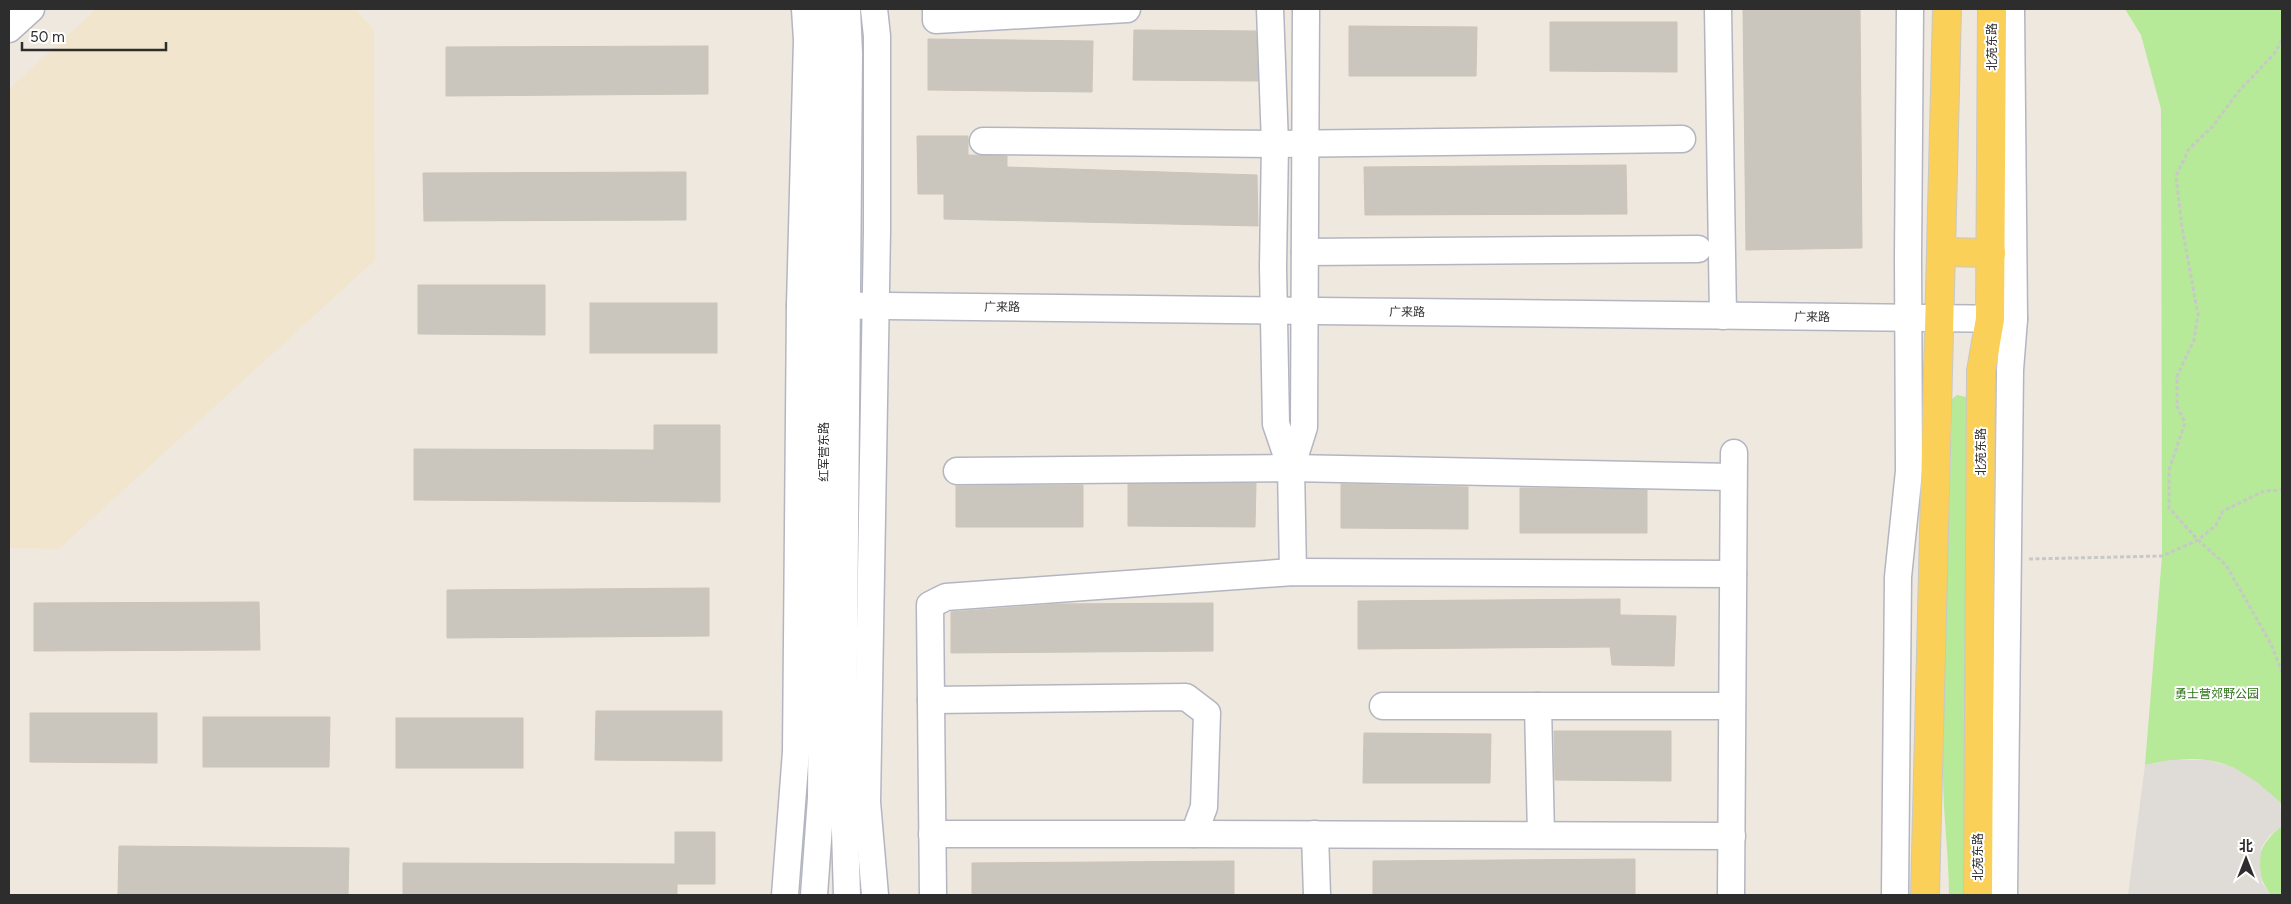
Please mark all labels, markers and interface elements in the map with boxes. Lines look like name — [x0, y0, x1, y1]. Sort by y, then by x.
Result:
scale bar — [22, 20, 166, 52]
street label: 北苑东路 — [1985, 23, 1999, 71]
text: 50 m — [30, 28, 65, 46]
street label: 广来路 — [984, 300, 1020, 314]
street label: 广来路 — [1389, 305, 1425, 319]
street label: 广来路 — [1794, 310, 1830, 324]
street label: 红军营东路 — [817, 422, 831, 482]
street label: 北苑东路 — [1974, 428, 1988, 476]
park label: 勇士营郊野公园 — [2175, 687, 2259, 701]
street label: 北苑东路 — [1971, 833, 1985, 881]
north arrow — [2221, 834, 2271, 884]
text: 北 — [2239, 838, 2253, 855]

